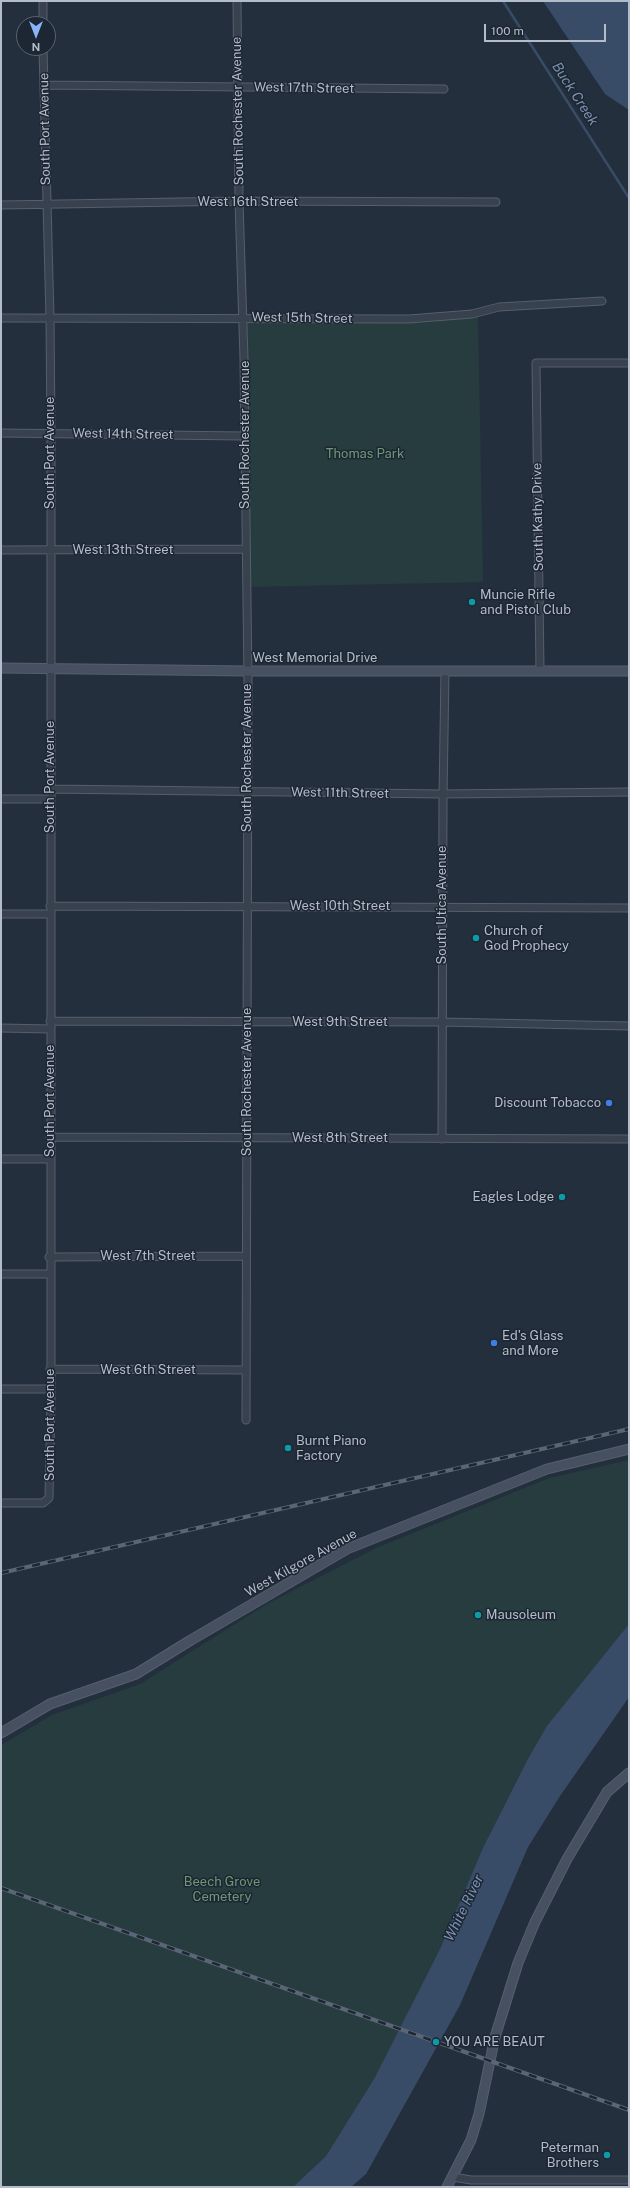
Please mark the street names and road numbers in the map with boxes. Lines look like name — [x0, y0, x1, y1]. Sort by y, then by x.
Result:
street label: South Rochester Avenue — [229, 37, 247, 185]
street label: South Port Avenue — [36, 73, 54, 185]
street label: West 17th Street — [254, 79, 354, 97]
street label: West 16th Street — [198, 194, 298, 210]
street label: West 15th Street — [251, 309, 353, 327]
street label: South Rochester Avenue — [237, 361, 253, 509]
street label: South Port Avenue — [42, 397, 58, 509]
street label: West 14th Street — [72, 425, 174, 443]
street label: South Kathy Drive — [529, 463, 547, 571]
street label: West 13th Street — [73, 542, 173, 558]
street label: West Memorial Drive — [253, 650, 377, 666]
street label: South Rochester Avenue — [239, 684, 255, 832]
street label: South Port Avenue — [42, 721, 58, 833]
street label: West 11th Street — [291, 784, 389, 802]
street label: South Utica Avenue — [434, 846, 450, 964]
street label: West 10th Street — [290, 898, 390, 914]
street label: South Rochester Avenue — [239, 1008, 255, 1156]
street label: West 9th Street — [292, 1014, 388, 1030]
street label: South Port Avenue — [42, 1045, 58, 1157]
street label: West 8th Street — [292, 1130, 388, 1146]
street label: West 7th Street — [100, 1248, 196, 1264]
street label: West 6th Street — [100, 1362, 196, 1378]
street label: South Port Avenue — [42, 1369, 58, 1481]
street label: West Kilgore Avenue — [242, 1526, 360, 1600]

